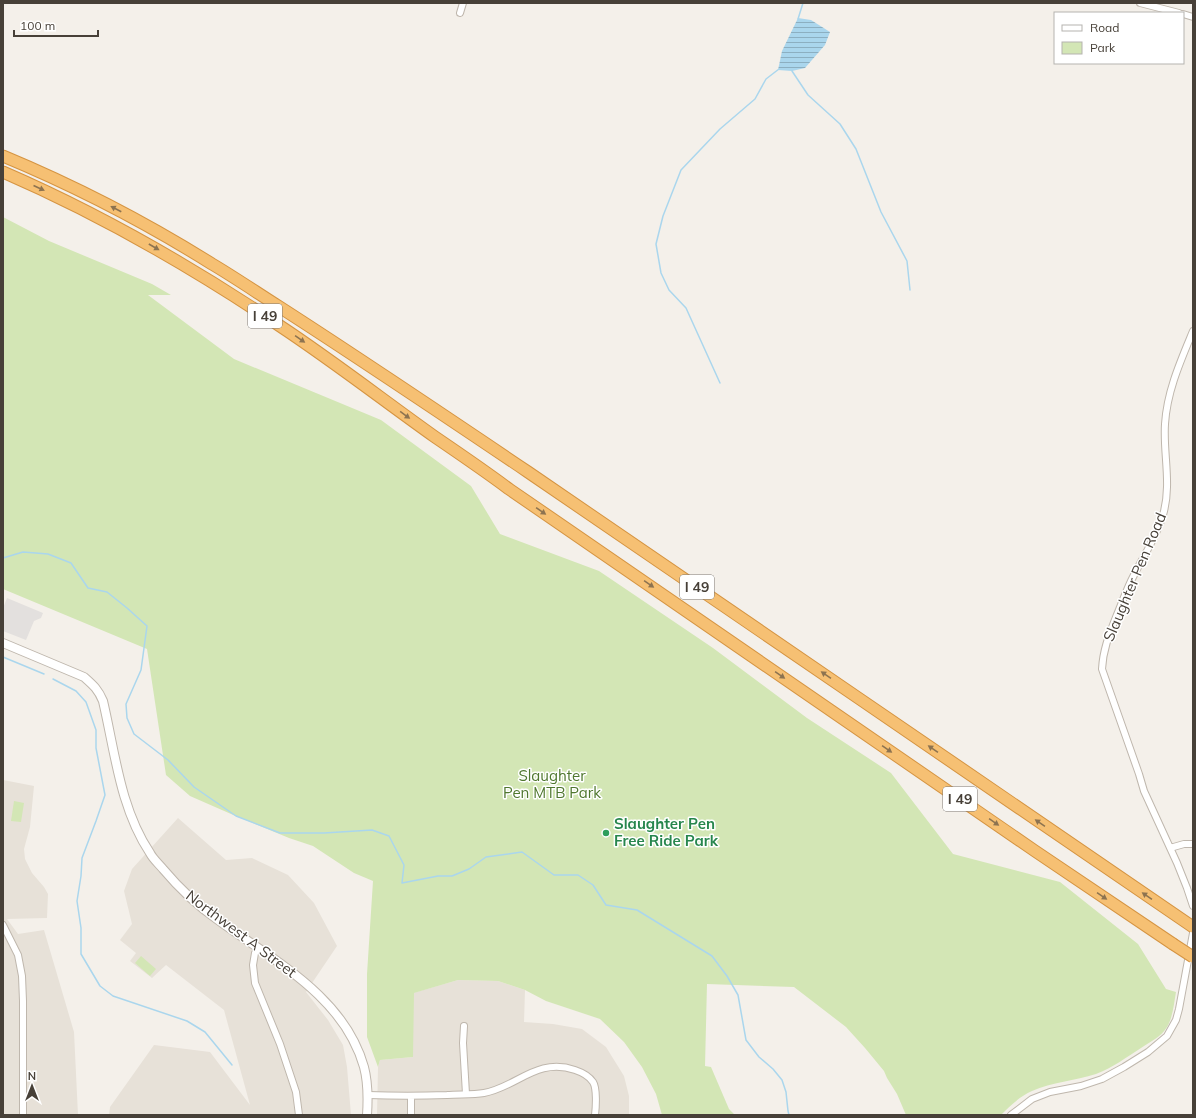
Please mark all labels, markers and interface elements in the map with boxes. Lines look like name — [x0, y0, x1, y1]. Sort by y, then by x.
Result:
scale bar — [14, 12, 98, 38]
legend — [1054, 12, 1184, 64]
text: 100 m — [20, 18, 55, 33]
text: Road — [1090, 20, 1119, 35]
text: Park — [1090, 40, 1116, 55]
one-way arrow — [33, 185, 44, 191]
one-way arrow — [110, 206, 121, 212]
one-way arrow — [148, 244, 160, 251]
road number: I 49 — [248, 304, 282, 328]
one-way arrow — [295, 335, 305, 343]
one-way arrow — [400, 411, 411, 419]
one-way arrow — [536, 507, 547, 515]
street label: Slaughter Pen Road — [1099, 509, 1170, 644]
road number: I 49 — [680, 575, 714, 599]
one-way arrow — [643, 580, 654, 588]
one-way arrow — [775, 671, 786, 679]
one-way arrow — [821, 671, 831, 679]
one-way arrow — [882, 745, 893, 753]
one-way arrow — [928, 745, 938, 753]
park label: Slaughter Pen MTB Park — [503, 766, 601, 802]
road number: I 49 — [943, 787, 977, 811]
place label: Slaughter Pen Free Ride Park — [614, 814, 719, 850]
one-way arrow — [989, 819, 1000, 826]
one-way arrow — [1035, 819, 1045, 827]
marker: Slaughter Pen Free Ride Park — [601, 828, 611, 838]
street label: Northwest A Street — [182, 886, 300, 981]
one-way arrow — [1096, 892, 1107, 900]
one-way arrow — [1142, 892, 1153, 900]
north arrow — [12, 1066, 52, 1106]
text: N — [28, 1069, 36, 1083]

